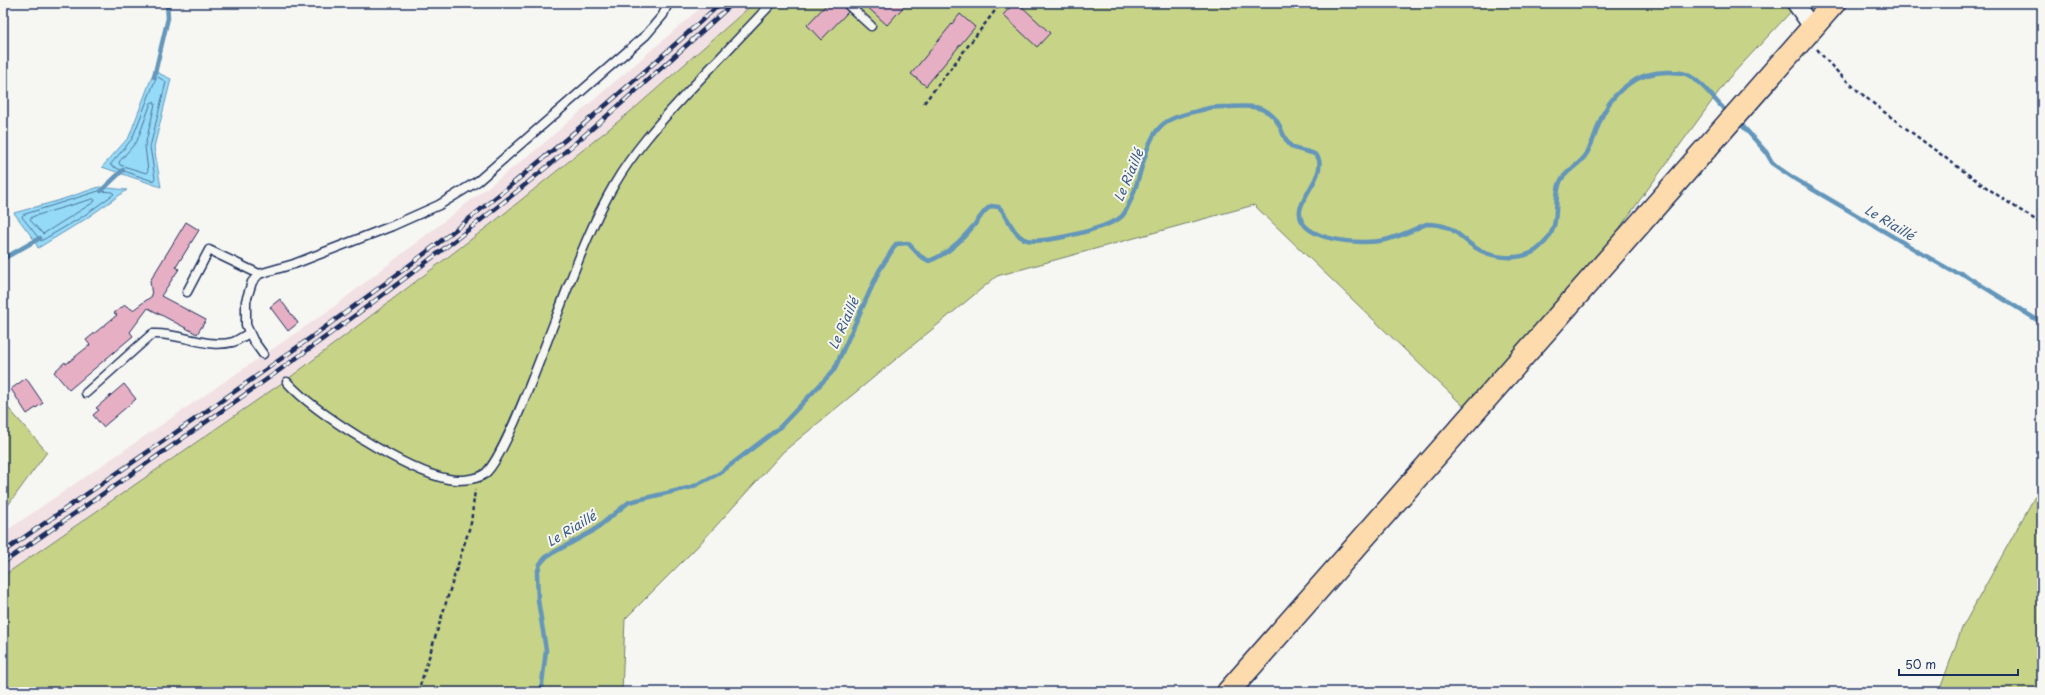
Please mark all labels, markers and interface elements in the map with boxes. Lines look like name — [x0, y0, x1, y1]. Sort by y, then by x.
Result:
water label: Le Riaillé — [1109, 144, 1148, 204]
water label: Le Riaillé — [1862, 200, 1920, 245]
water label: Le Riaillé — [823, 292, 864, 352]
water label: Le Riaillé — [543, 505, 601, 550]
scale bar — [1899, 651, 2018, 677]
text: 50 m — [1905, 655, 1936, 673]

